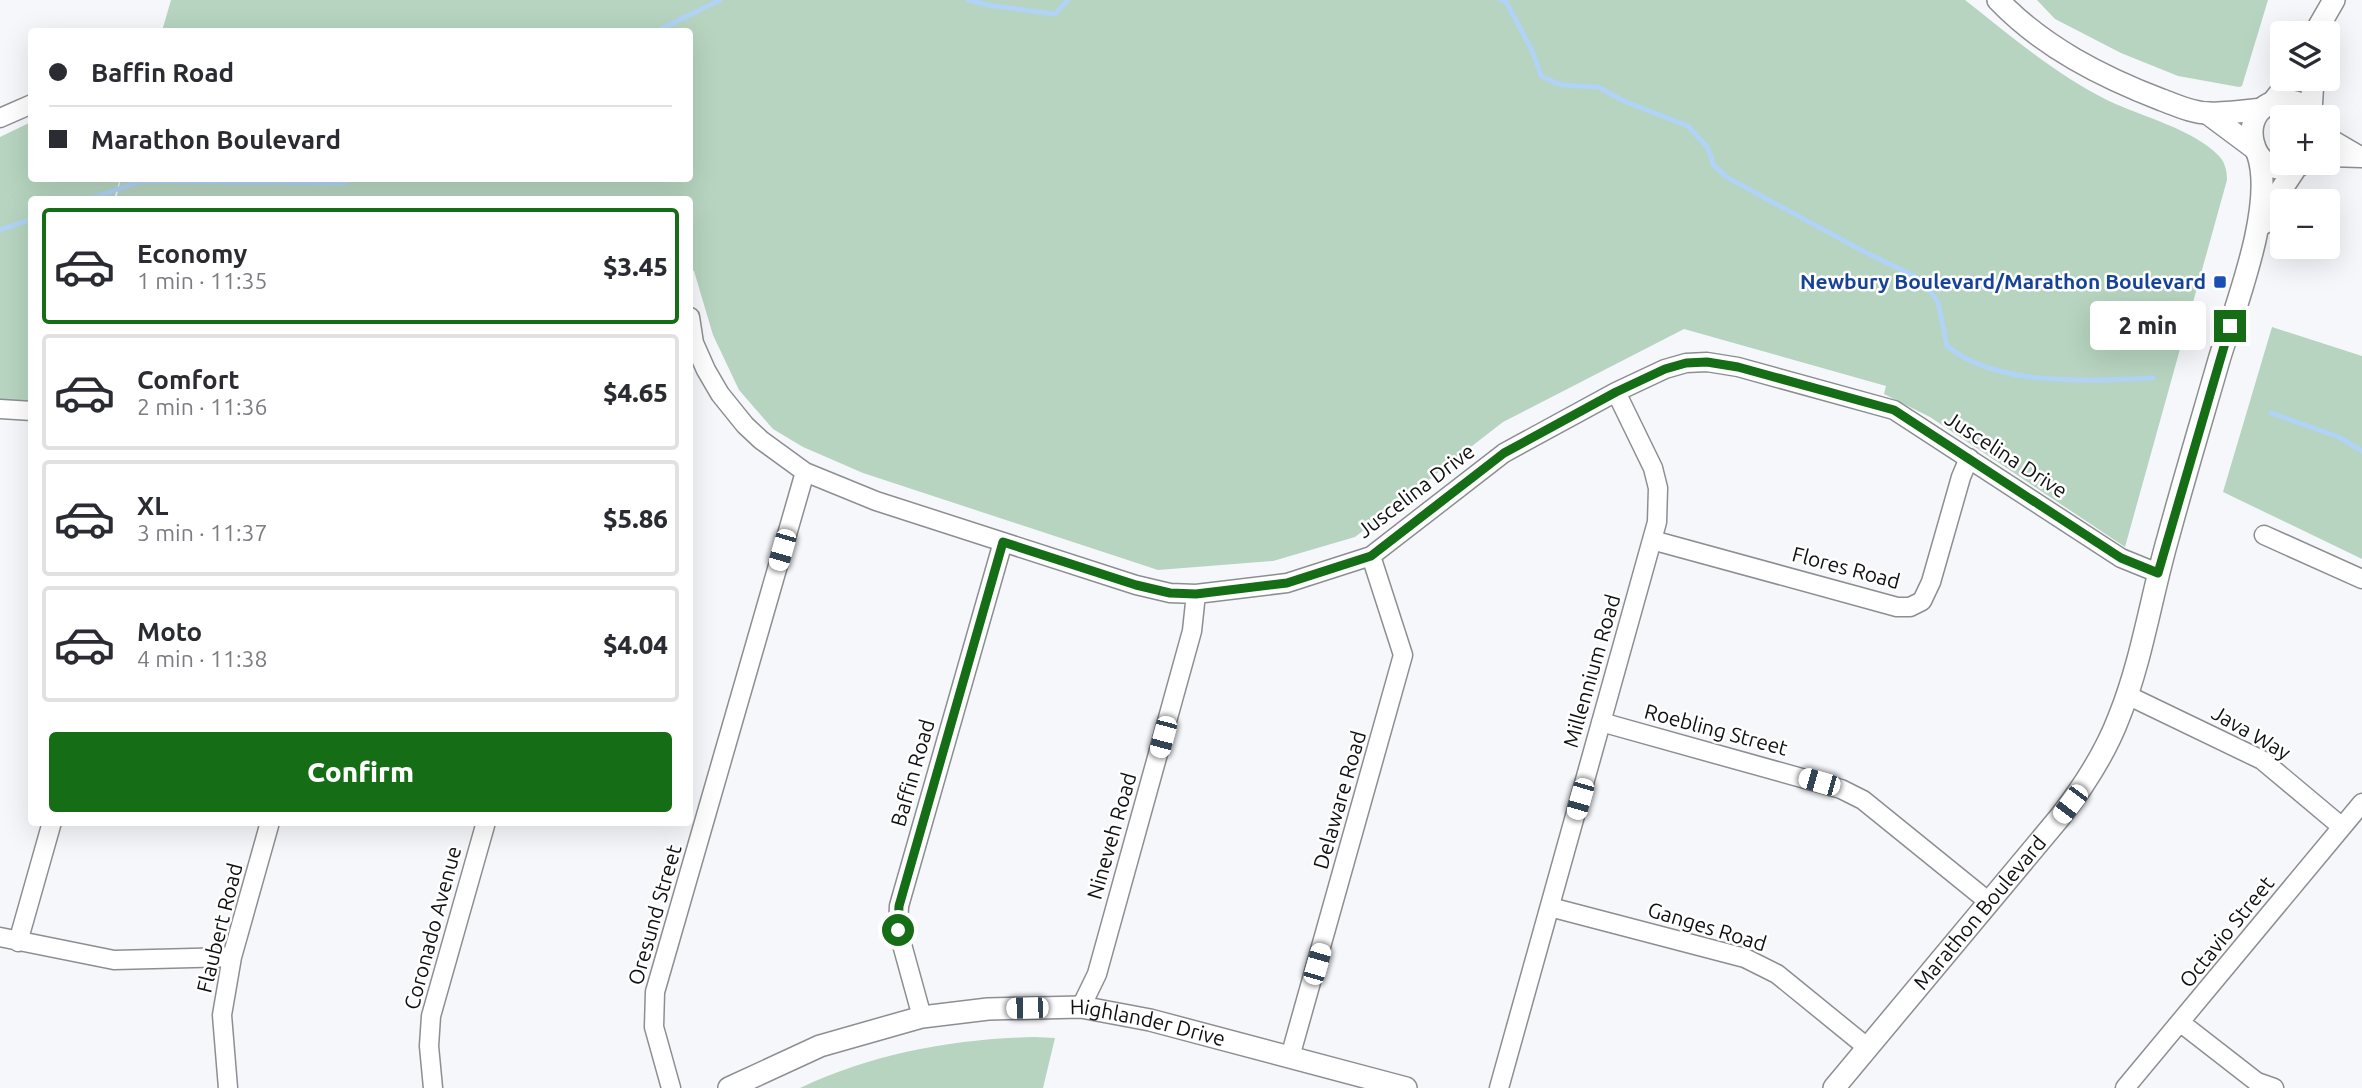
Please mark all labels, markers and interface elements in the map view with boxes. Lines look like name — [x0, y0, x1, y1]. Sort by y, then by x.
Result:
map controls — [2270, 21, 2340, 259]
button: layers — [2270, 21, 2340, 91]
text: Baffin Road — [91, 58, 234, 87]
button: + — [2270, 105, 2340, 175]
text: Marathon Boulevard — [91, 125, 341, 154]
button: − — [2270, 189, 2340, 259]
icon: car — [53, 235, 116, 298]
text: Economy — [137, 239, 247, 268]
text: $3.45 — [603, 252, 668, 281]
text: 1 min · 11:35 — [137, 268, 268, 293]
place label: Newbury Boulevard/Marathon Boulevard — [1800, 269, 2206, 293]
marker: Newbury Boulevard/Marathon Boulevard — [2212, 274, 2228, 290]
callout: 2 min — [2090, 302, 2206, 350]
route end — [2214, 310, 2246, 342]
text: 2 min — [2119, 313, 2177, 338]
icon: car — [53, 361, 116, 424]
text: Comfort — [137, 365, 240, 394]
text: $4.65 — [603, 378, 668, 407]
text: 2 min · 11:36 — [137, 394, 268, 419]
street label: Juscelina Drive — [1941, 406, 2072, 503]
street label: Juscelina Drive — [1352, 438, 1479, 542]
icon: car — [53, 487, 116, 550]
text: XL — [137, 491, 168, 520]
text: $5.86 — [603, 504, 668, 533]
text: 3 min · 11:37 — [137, 520, 268, 545]
car — [767, 527, 798, 573]
street label: Flores Road — [1790, 541, 1903, 593]
street label: Millennium Road — [1558, 591, 1624, 750]
icon: car — [53, 613, 116, 676]
text: Moto — [137, 617, 202, 646]
text: $4.04 — [603, 630, 668, 659]
text: 4 min · 11:38 — [137, 646, 268, 671]
street label: Roebling Street — [1642, 698, 1791, 760]
street label: Java Way — [2208, 700, 2295, 764]
car — [1148, 714, 1179, 760]
street label: Baffin Road — [885, 716, 939, 829]
street label: Delaware Road — [1308, 728, 1370, 872]
button: Confirm — [49, 732, 672, 812]
car — [1796, 766, 1843, 798]
street label: Nineveh Road — [1081, 770, 1141, 902]
car — [1565, 776, 1596, 822]
car — [2049, 781, 2092, 827]
street label: Marathon Boulevard — [1908, 830, 2050, 994]
street label: Oresund Street — [623, 842, 686, 988]
street label: Coronado Avenue — [399, 843, 465, 1012]
street label: Flaubert Road — [191, 860, 247, 995]
street label: Octavio Street — [2174, 871, 2278, 992]
street label: Ganges Road — [1645, 897, 1769, 955]
route start — [882, 914, 914, 946]
car — [1302, 941, 1333, 987]
street label: Highlander Drive — [1070, 994, 1228, 1050]
car — [1006, 997, 1049, 1019]

